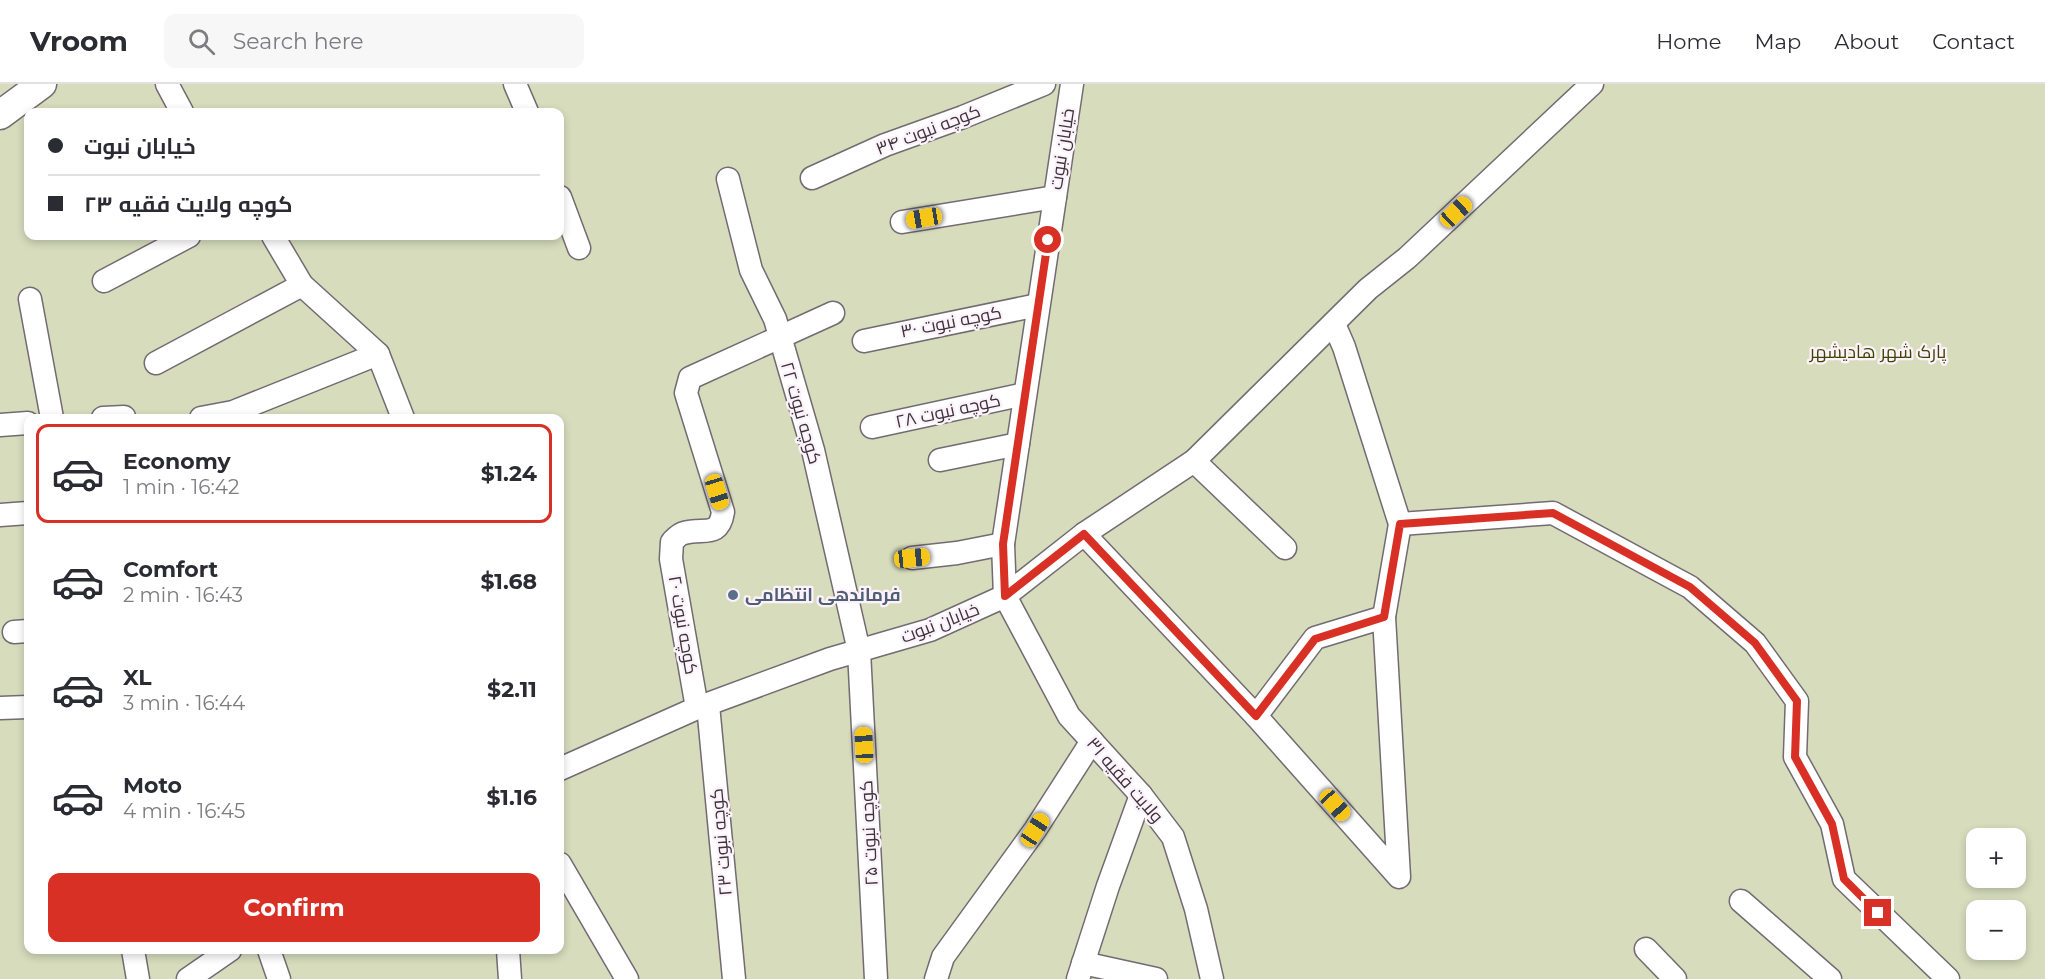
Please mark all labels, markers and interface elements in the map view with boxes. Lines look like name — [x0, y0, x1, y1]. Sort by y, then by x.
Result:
search box — [164, 14, 584, 68]
text: Vroom — [30, 24, 128, 58]
icon: search — [185, 25, 218, 58]
text: Search here — [233, 28, 364, 55]
text: Home — [1656, 29, 1721, 54]
text: Map — [1754, 29, 1801, 54]
text: About — [1834, 29, 1899, 54]
text: Contact — [1932, 29, 2015, 54]
street label: کوچه نبوت ۳۴ — [873, 100, 984, 161]
street label: خیابان نبوت — [1045, 107, 1079, 191]
text: خیابان نبوت — [84, 133, 196, 160]
text: کوچه ولایت فقیه ۲۳ — [84, 191, 292, 218]
car — [1437, 193, 1475, 231]
car — [905, 206, 943, 230]
route start — [1034, 226, 1061, 253]
street label: کوچه نبوت ۳۰ — [898, 301, 1004, 344]
park label: پارک شهر هادیشهر — [1809, 341, 1946, 364]
street label: کوچه نبوت ۲۲ — [775, 359, 826, 467]
street label: کوچه نبوت ۲۸ — [893, 389, 1003, 434]
icon: car — [51, 447, 105, 501]
text: Economy — [123, 448, 231, 475]
text: $1.24 — [481, 460, 537, 487]
car — [703, 472, 731, 512]
text: 1 min · 16:42 — [123, 475, 239, 499]
car — [893, 547, 931, 569]
icon: car — [51, 555, 105, 609]
text: Comfort — [123, 556, 218, 583]
text: $1.68 — [481, 568, 537, 595]
street label: کوچه نبوت ۲۰ — [662, 574, 703, 676]
text: 2 min · 16:43 — [123, 583, 243, 607]
place label: فرماندهی انتظامی — [745, 584, 901, 606]
marker: فرماندهی انتظامی — [726, 588, 740, 602]
street label: خیابان نبوت — [898, 598, 982, 648]
icon: car — [51, 663, 105, 717]
text: XL — [123, 664, 152, 691]
text: $2.11 — [487, 676, 537, 703]
text: 3 min · 16:44 — [123, 691, 245, 715]
car — [854, 727, 874, 763]
street label: ولایت فقیه ۳۱ — [1082, 733, 1168, 827]
icon: car — [51, 771, 105, 825]
text: Moto — [123, 772, 182, 799]
street label: کوچه نبوت ۲۵ — [855, 780, 884, 886]
text: $1.16 — [487, 784, 537, 811]
car — [1316, 786, 1354, 824]
street label: کوچه نبوت ۲۳ — [705, 787, 738, 897]
text: 4 min · 16:45 — [123, 799, 245, 823]
car — [1018, 810, 1052, 850]
map controls — [1966, 828, 2026, 960]
button: + — [1966, 828, 2026, 888]
button: Confirm — [48, 873, 540, 942]
route end — [1864, 899, 1891, 926]
button: − — [1966, 900, 2026, 960]

